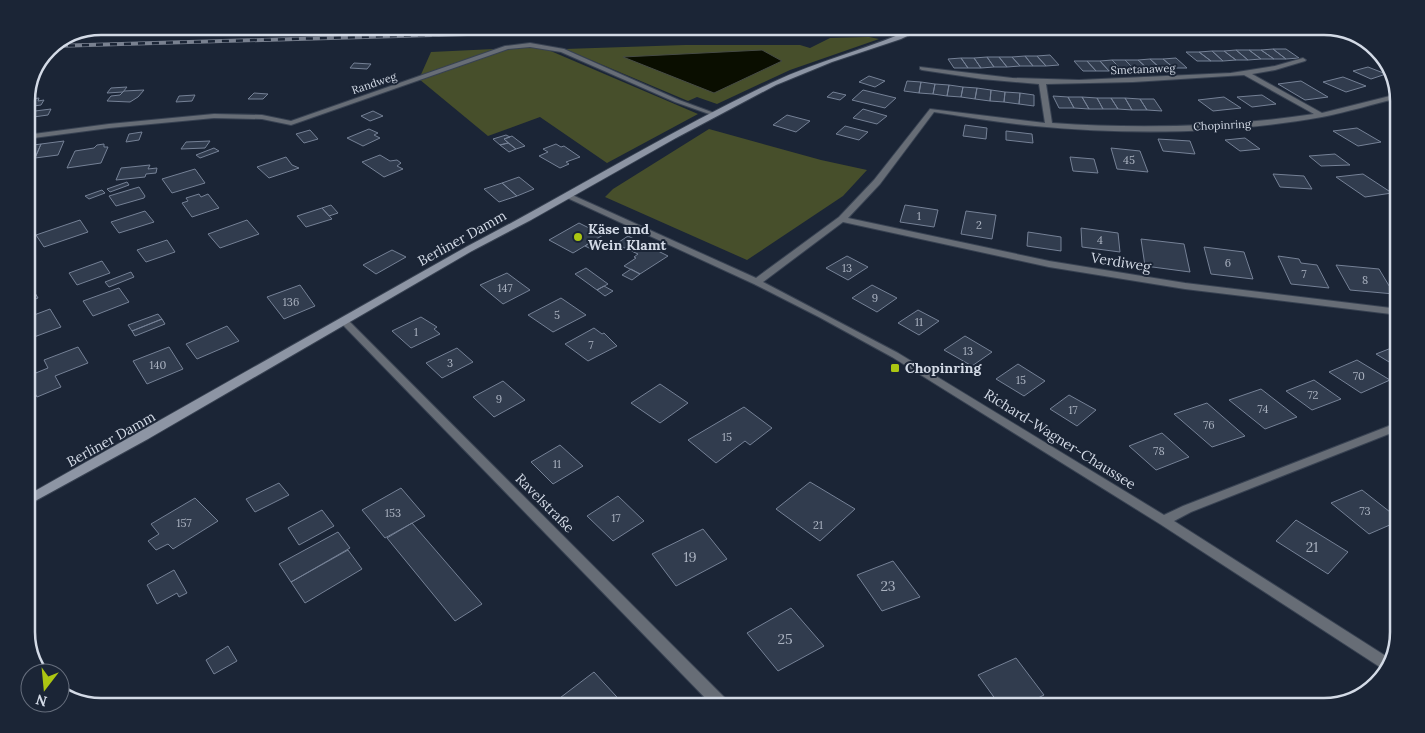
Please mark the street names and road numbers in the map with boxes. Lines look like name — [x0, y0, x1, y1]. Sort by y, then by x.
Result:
street label: Smetanaweg — [1110, 61, 1177, 77]
street label: Randweg — [350, 69, 399, 97]
street label: Chopinring — [1193, 116, 1252, 133]
street label: Berliner Damm — [415, 206, 510, 270]
street label: Verdiweg — [1089, 248, 1153, 276]
street label: Richard-Wagner-Chaussee — [981, 385, 1140, 493]
street label: Berliner Damm — [64, 407, 159, 471]
street label: Ravelstraße — [512, 470, 579, 537]

